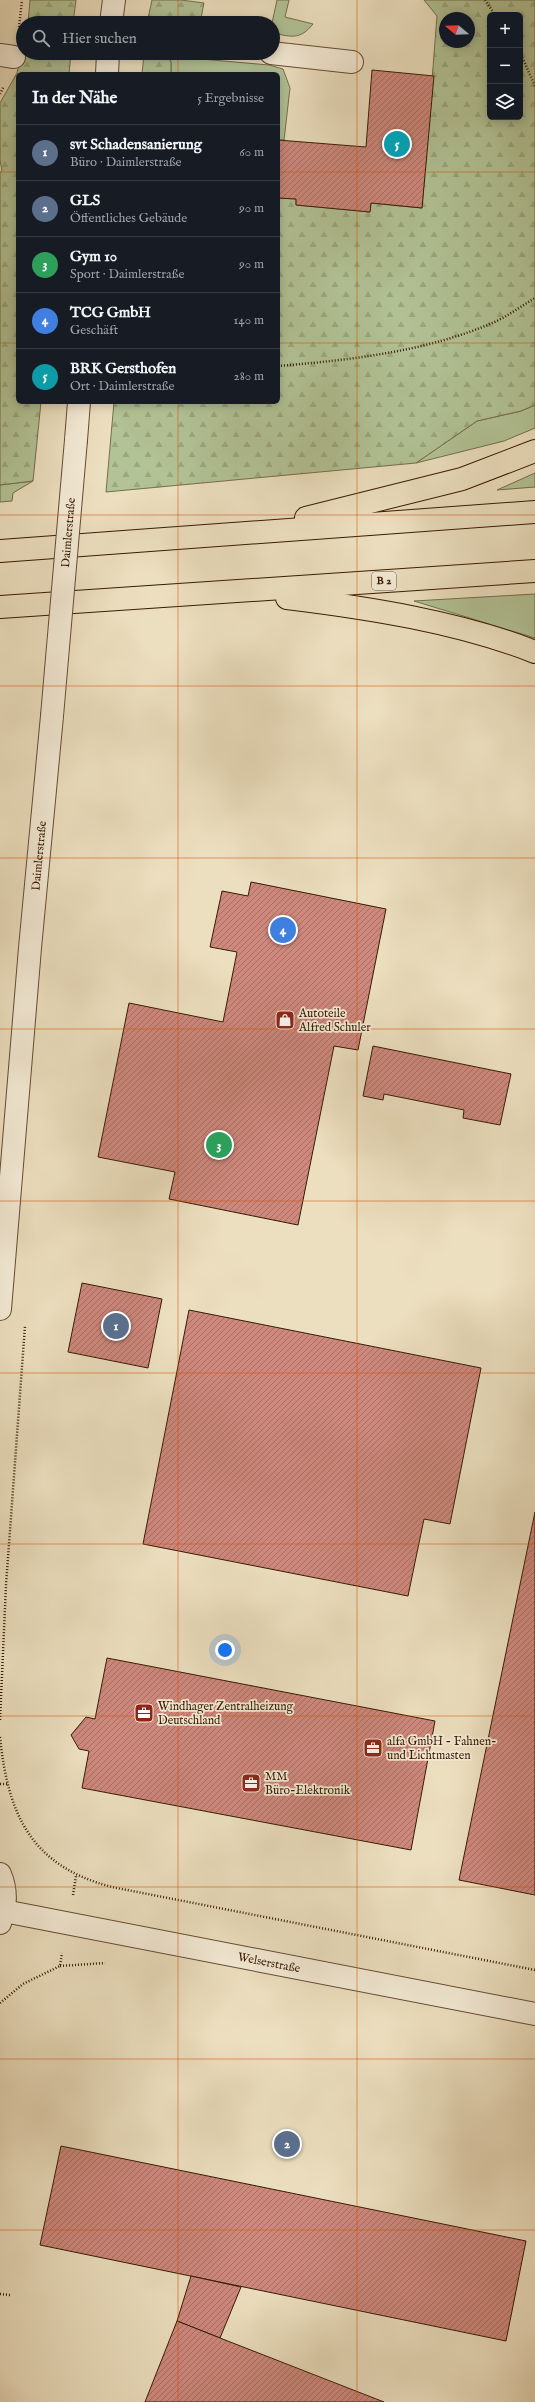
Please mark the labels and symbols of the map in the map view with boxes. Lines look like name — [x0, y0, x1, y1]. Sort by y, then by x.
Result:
north arrow — [439, 12, 475, 48]
pin: 5 — [384, 129, 410, 159]
street label: Daimlerstraße — [57, 497, 78, 568]
road number: B 2 — [372, 572, 396, 590]
street label: Daimlerstraße — [28, 820, 50, 891]
pin: 4 — [270, 915, 296, 945]
place label: Autoteile Alfred Schuler — [298, 1006, 371, 1035]
shop icon: Autoteile Alfred Schuler — [274, 1009, 296, 1031]
pin: 3 — [206, 1130, 232, 1160]
pin: 1 — [103, 1311, 129, 1341]
your location — [215, 1640, 235, 1660]
place label: Windhager Zentralheizung Deutschland — [158, 1699, 294, 1728]
office icon: Windhager Zentralheizung Deutschland — [133, 1702, 155, 1724]
place label: alfa GmbH - Fahnen- und Lichtmasten — [387, 1734, 497, 1763]
office icon: alfa GmbH - Fahnen- und Lichtmasten — [362, 1737, 384, 1759]
place label: MM Büro-Elektronik — [265, 1769, 351, 1798]
office icon: MM Büro-Elektronik — [240, 1772, 262, 1794]
street label: Welserstraße — [236, 1949, 302, 1976]
pin: 2 — [274, 2129, 300, 2159]

